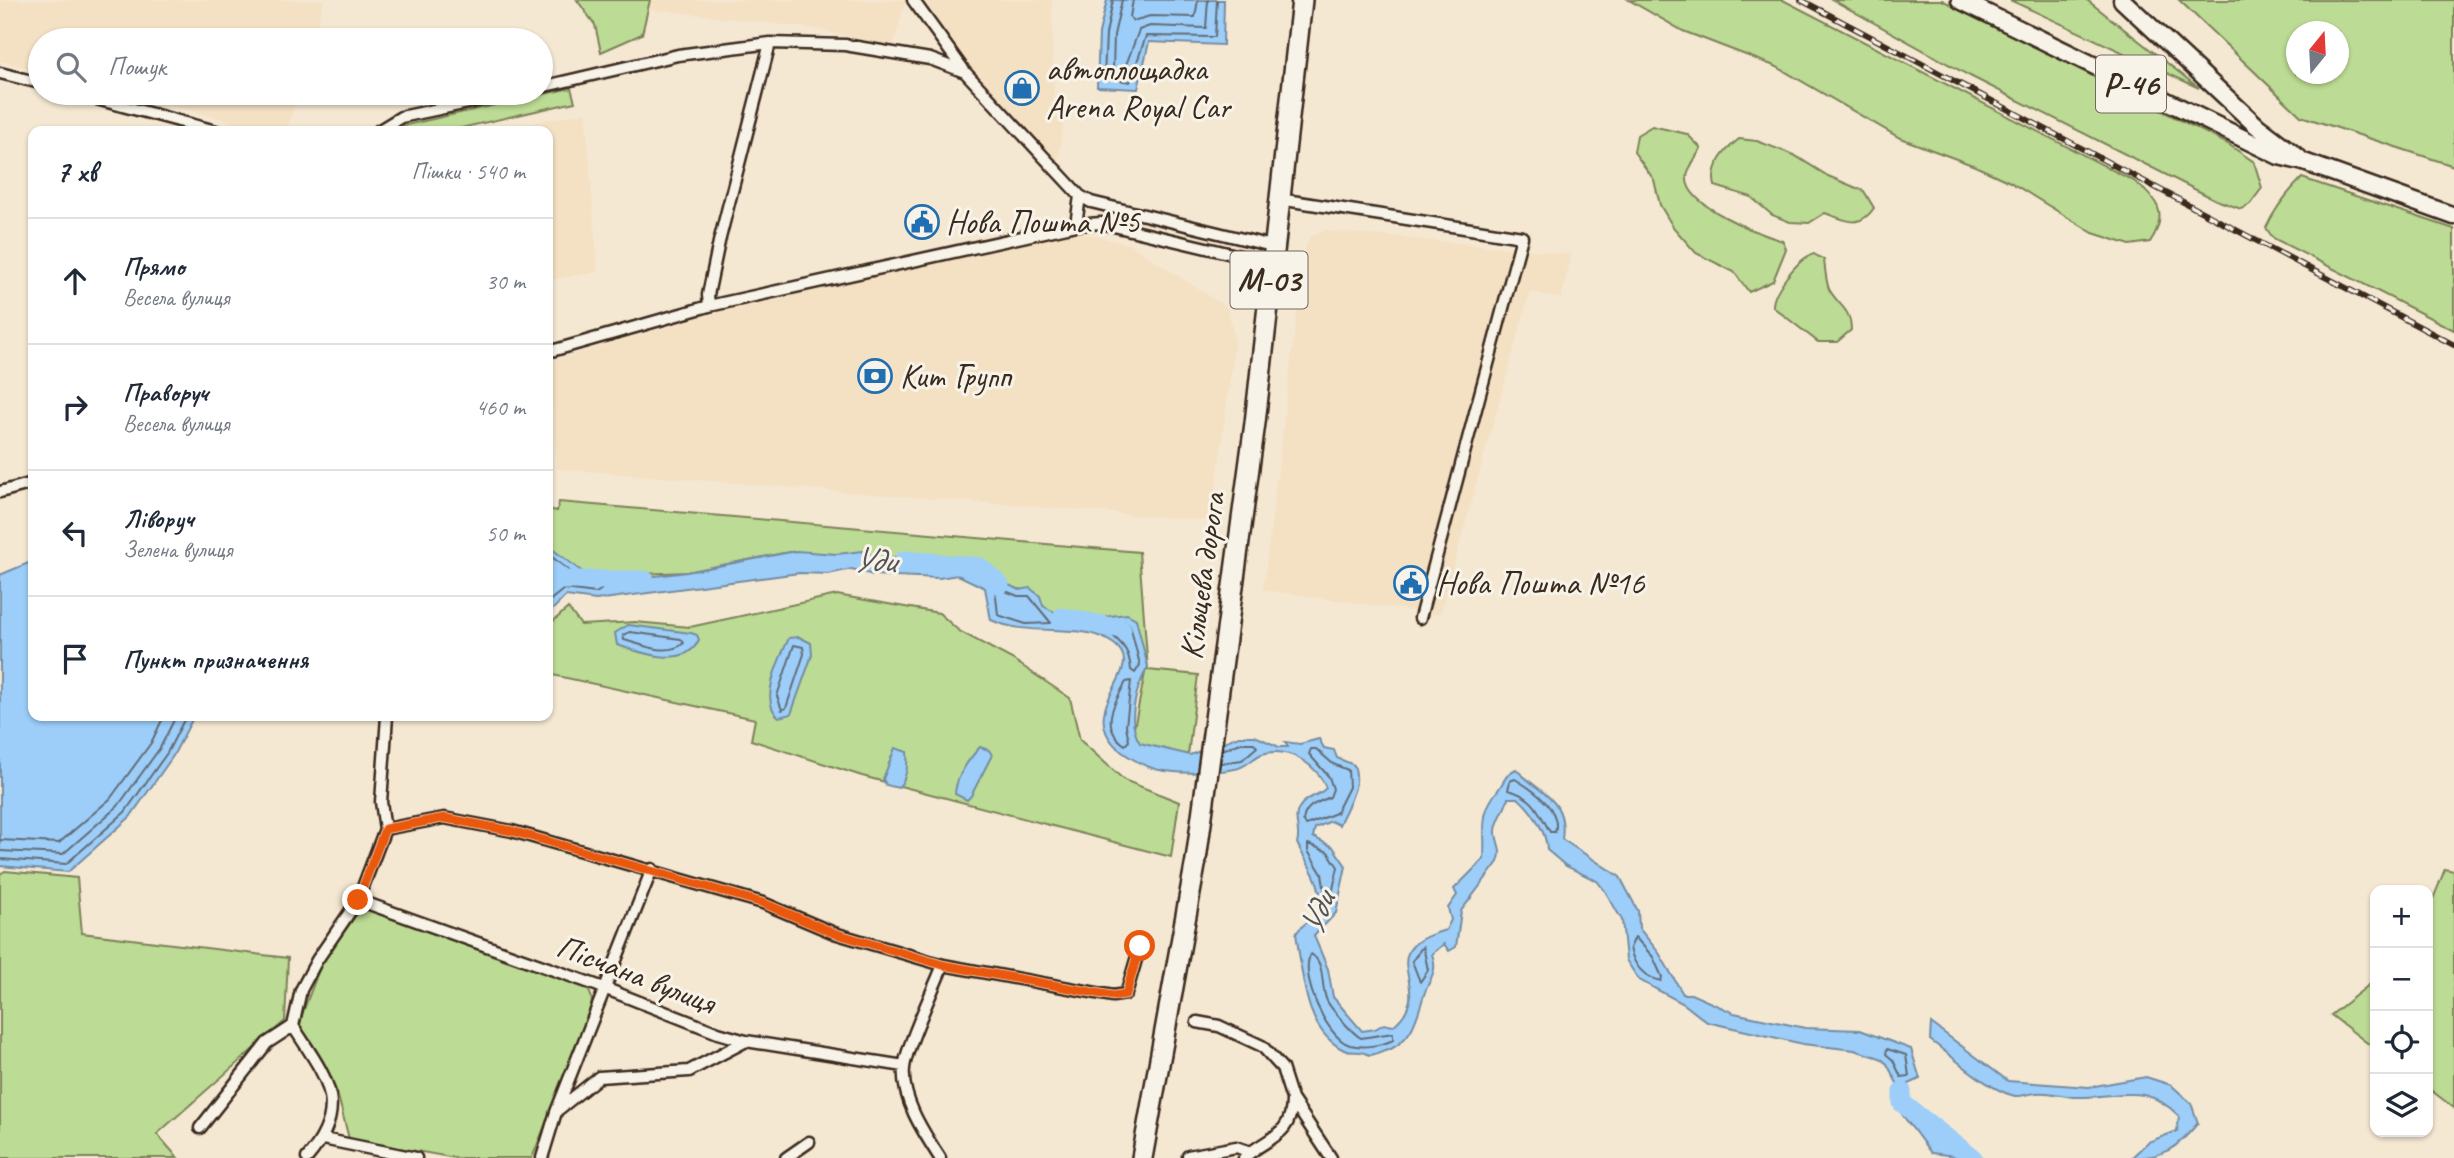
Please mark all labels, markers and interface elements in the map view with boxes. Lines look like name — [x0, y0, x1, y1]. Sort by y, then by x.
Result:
north arrow — [2286, 21, 2349, 84]
search box — [28, 28, 553, 105]
icon: search — [52, 48, 90, 86]
place label: автоплощадка Arena Royal Car — [1046, 48, 1232, 128]
text: Пошук — [108, 50, 166, 83]
road number: Р-46 — [2096, 56, 2166, 112]
shop icon: автоплощадка Arena Royal Car — [1003, 69, 1041, 107]
text: 7 хв — [56, 153, 97, 191]
text: Пішки · 540 m — [411, 157, 525, 186]
place label: Нова Пошта №5 — [946, 201, 1142, 243]
public building icon: Нова Пошта №5 — [903, 203, 941, 241]
text: Прямо — [123, 250, 185, 283]
road number: М-03 — [1230, 252, 1308, 308]
icon: ahead — [56, 262, 94, 300]
text: 30 m — [486, 267, 525, 296]
text: Весела вулиця — [123, 283, 229, 312]
place label: Кит Групп — [900, 355, 1013, 397]
bank icon: Кит Групп — [856, 357, 894, 395]
text: Праворуч — [123, 376, 208, 409]
icon: right — [56, 388, 94, 426]
text: 460 m — [476, 393, 525, 422]
text: Весела вулиця — [123, 409, 229, 438]
street label: Кільцева дорога — [1170, 488, 1235, 662]
text: Ліворуч — [123, 502, 194, 535]
icon: left — [56, 514, 94, 552]
text: 50 m — [486, 519, 525, 548]
text: Зелена вулиця — [123, 535, 232, 564]
water label: Уди — [852, 537, 901, 583]
place label: Нова Пошта №16 — [1436, 562, 1646, 604]
public building icon: Нова Пошта №16 — [1392, 564, 1430, 602]
icon: arrive — [56, 640, 94, 678]
text: Пункт призначення — [123, 643, 308, 676]
water label: Уди — [1289, 882, 1347, 942]
route end — [342, 884, 373, 915]
map controls — [2370, 885, 2433, 1137]
button: + — [2370, 885, 2433, 948]
street label: Пісчана вулиця — [551, 925, 724, 1024]
route start — [1124, 930, 1155, 961]
button: − — [2370, 948, 2433, 1011]
button: locate — [2370, 1011, 2433, 1074]
button: layers — [2370, 1074, 2433, 1137]

